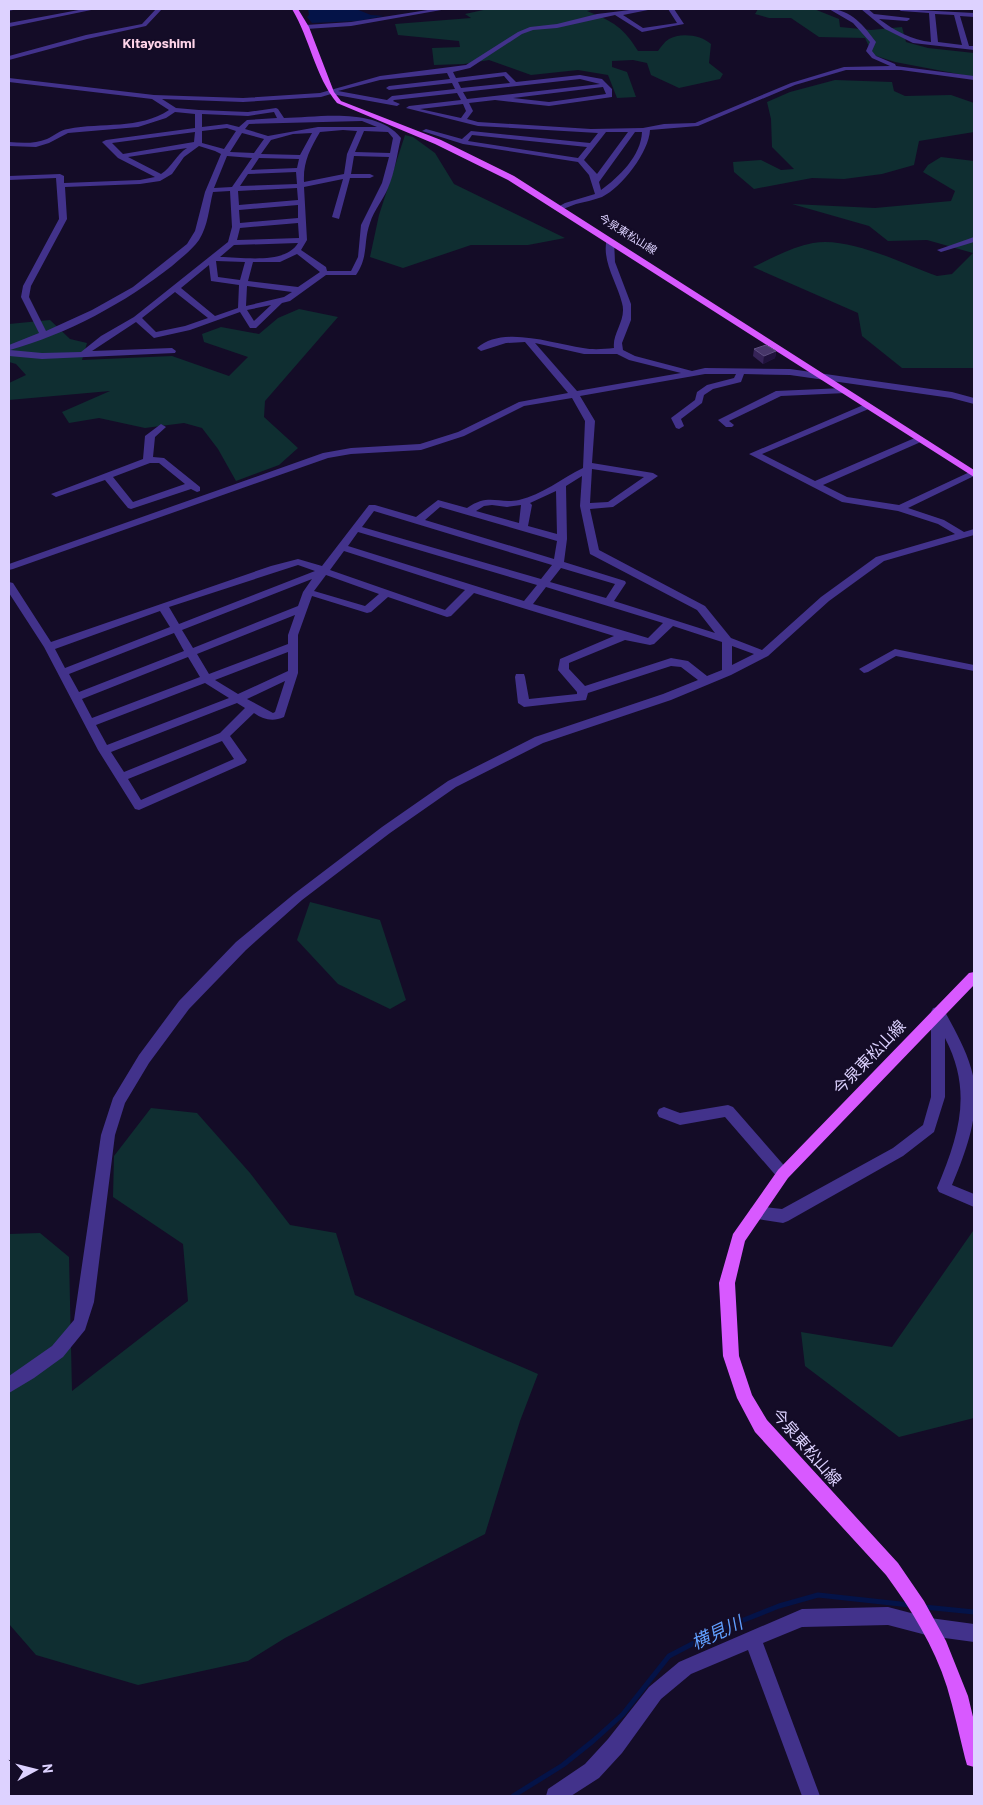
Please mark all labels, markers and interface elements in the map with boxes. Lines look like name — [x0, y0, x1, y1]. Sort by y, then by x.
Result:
district label: Kitayoshimi — [123, 34, 195, 51]
street label: 今泉東松山線 — [597, 211, 660, 257]
street label: 今泉東松山線 — [828, 1016, 909, 1098]
street label: 今泉東松山線 — [769, 1404, 846, 1489]
water label: 横見川 — [687, 1610, 748, 1653]
north arrow — [10, 1745, 60, 1795]
text: N — [39, 1763, 57, 1774]

